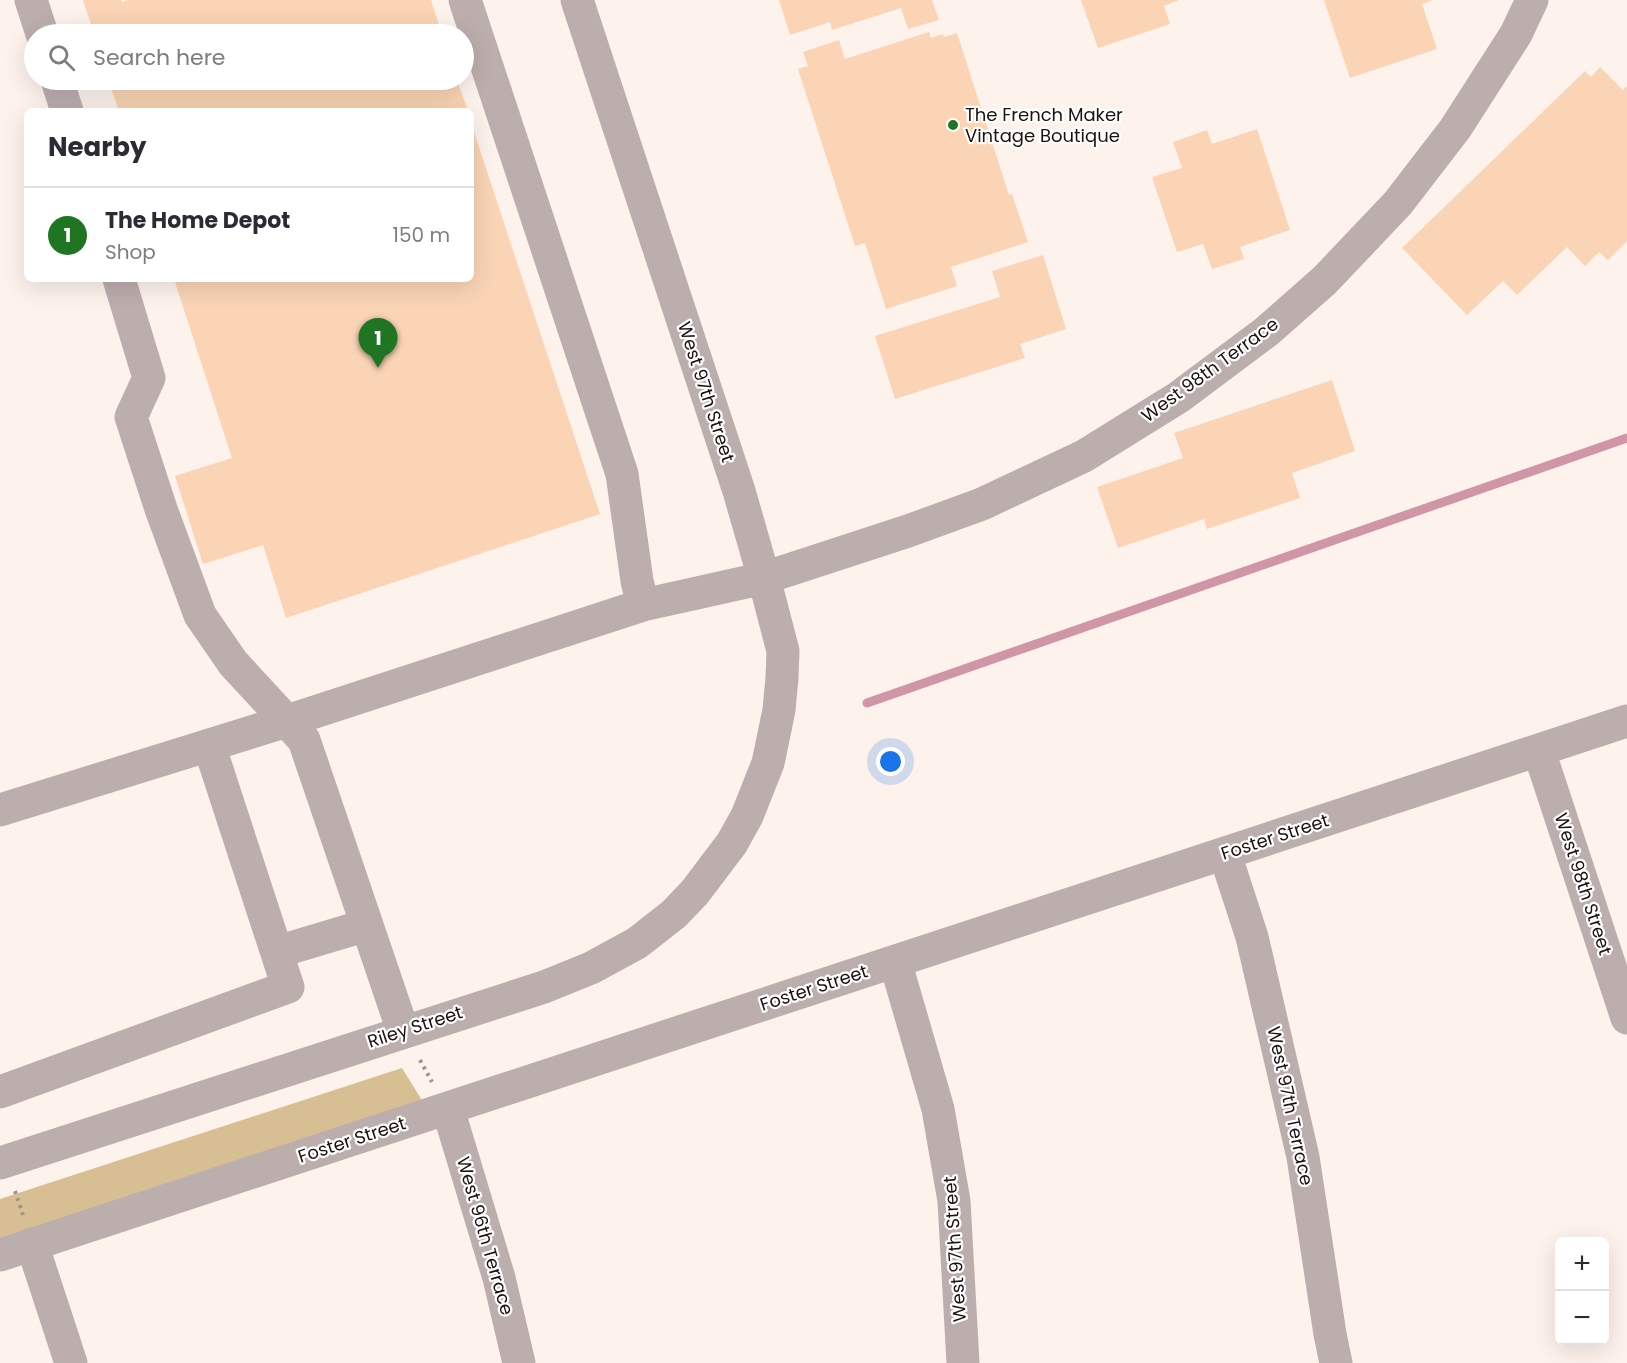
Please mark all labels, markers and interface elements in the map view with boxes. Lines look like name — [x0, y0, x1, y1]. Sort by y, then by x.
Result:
search box — [24, 24, 474, 90]
icon: search — [45, 41, 78, 74]
text: Search here — [93, 42, 226, 73]
place label: The French Maker Vintage Boutique — [965, 102, 1123, 148]
marker: The French Maker Vintage Boutique — [946, 118, 960, 132]
text: Nearby — [48, 129, 146, 165]
text: The Home Depot — [105, 205, 290, 236]
text: 1 — [64, 221, 71, 249]
text: 150 m — [393, 221, 450, 249]
text: Shop — [105, 238, 156, 266]
street label: West 98th Terrace — [1136, 311, 1283, 428]
pin: 1 — [358, 318, 398, 368]
street label: West 97th Street — [672, 318, 741, 465]
your location — [876, 747, 905, 776]
street label: Foster Street — [1218, 807, 1332, 866]
street label: West 98th Street — [1549, 810, 1618, 958]
street label: Foster Street — [757, 958, 871, 1017]
street label: Riley Street — [364, 999, 466, 1054]
street label: West 97th Terrace — [1261, 1024, 1320, 1188]
street label: Foster Street — [295, 1110, 409, 1169]
street label: West 96th Terrace — [451, 1154, 520, 1318]
street label: West 97th Street — [937, 1175, 972, 1323]
map controls — [1555, 1237, 1609, 1345]
button: + — [1555, 1237, 1609, 1291]
button: − — [1555, 1291, 1609, 1345]

